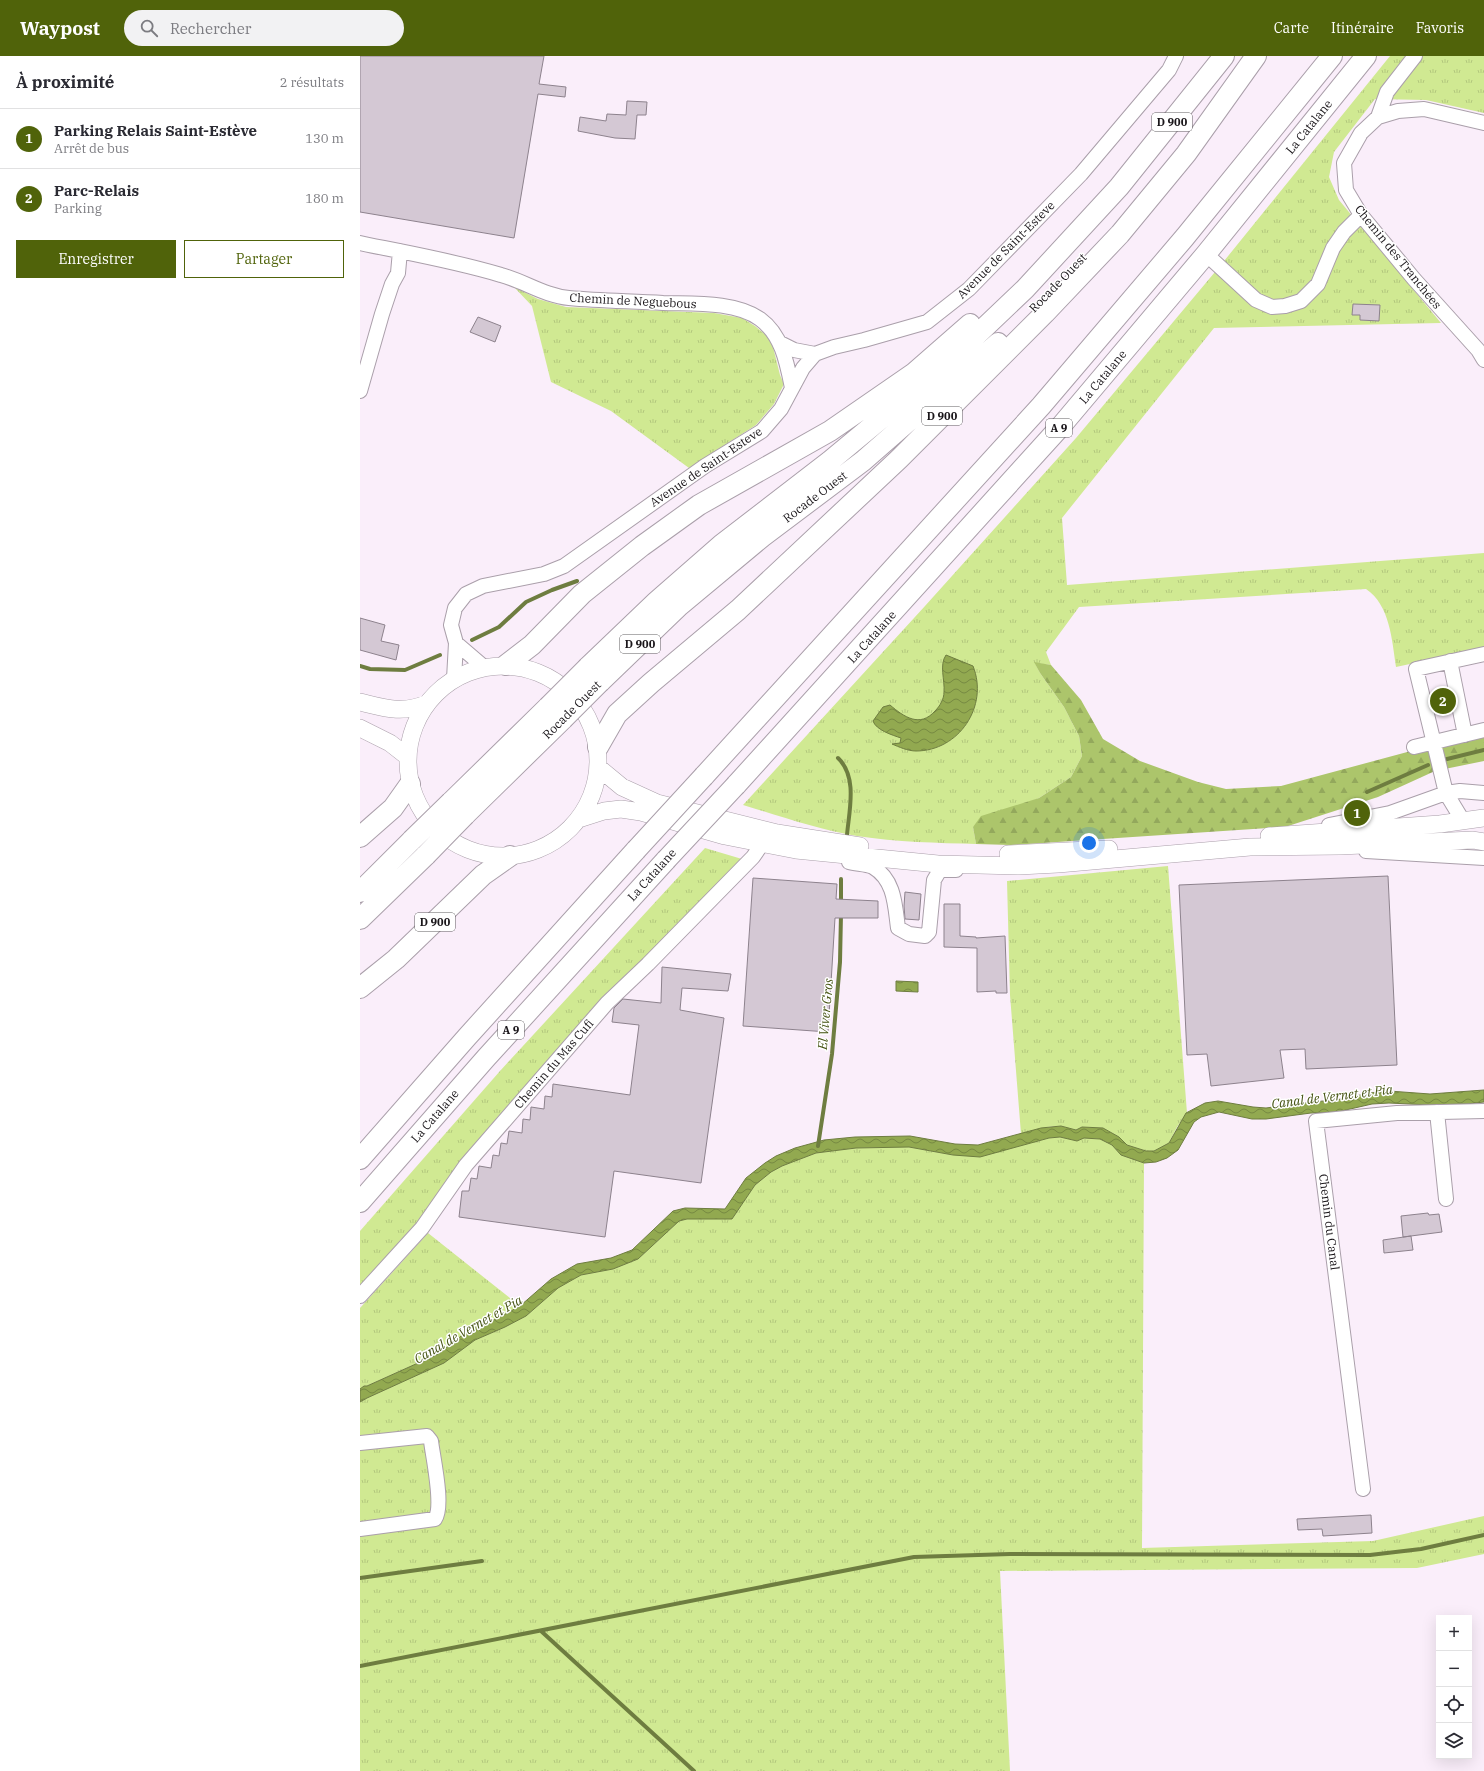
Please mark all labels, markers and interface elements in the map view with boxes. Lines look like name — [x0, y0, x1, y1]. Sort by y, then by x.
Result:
search box — [124, 10, 404, 46]
text: Waypost — [20, 16, 100, 40]
icon: search — [138, 17, 160, 39]
text: Rechercher — [170, 19, 251, 38]
text: Carte — [1274, 19, 1309, 37]
text: Itinéraire — [1331, 19, 1394, 37]
text: Favoris — [1416, 19, 1464, 37]
text: À proximité — [16, 71, 114, 93]
text: 2 résultats — [280, 74, 344, 91]
street label: La Catalane — [1282, 96, 1335, 157]
road number: D 900 — [1152, 113, 1192, 131]
text: Parking Relais Saint-Estève — [54, 121, 257, 140]
text: 1 — [25, 130, 33, 147]
text: 130 m — [305, 130, 344, 147]
text: Arrêt de bus — [54, 140, 129, 157]
text: Parc-Relais — [54, 181, 139, 200]
text: 2 — [25, 190, 33, 207]
text: 180 m — [305, 190, 344, 207]
street label: Avenue de Saint-Esteve — [954, 198, 1058, 302]
text: Parking — [54, 200, 102, 217]
street label: Chemin des Tranchées — [1352, 202, 1445, 312]
button: Enregistrer — [16, 240, 176, 278]
button: Partager — [184, 240, 344, 278]
street label: Rocade Ouest — [1026, 250, 1090, 315]
street label: Chemin de Neguebous — [569, 290, 697, 311]
street label: La Catalane — [1076, 347, 1129, 407]
road number: D 900 — [922, 407, 962, 425]
road number: A 9 — [1046, 419, 1072, 437]
street label: Avenue de Saint-Esteve — [647, 423, 765, 510]
street label: Rocade Ouest — [780, 468, 850, 526]
street label: La Catalane — [844, 607, 899, 666]
road number: D 900 — [620, 635, 660, 653]
street label: Rocade Ouest — [539, 677, 604, 742]
pin: 2 — [1430, 686, 1456, 716]
pin: 1 — [1344, 798, 1370, 828]
your location — [1079, 833, 1099, 853]
street label: La Catalane — [624, 845, 679, 904]
road number: D 900 — [415, 913, 455, 931]
water label: El Viver Gros — [814, 978, 837, 1051]
street label: Chemin du Mas Cufi — [511, 1016, 597, 1111]
road number: A 9 — [498, 1021, 524, 1039]
water label: Canal de Vernet et Pia — [1270, 1081, 1394, 1112]
street label: La Catalane — [407, 1086, 462, 1145]
street label: Chemin du Canal — [1316, 1173, 1343, 1271]
water label: Canal de Vernet et Pia — [411, 1292, 525, 1367]
map controls — [1436, 1615, 1472, 1759]
button: + — [1436, 1615, 1472, 1651]
button: − — [1436, 1651, 1472, 1687]
button: locate — [1436, 1687, 1472, 1723]
button: layers — [1436, 1723, 1472, 1759]

